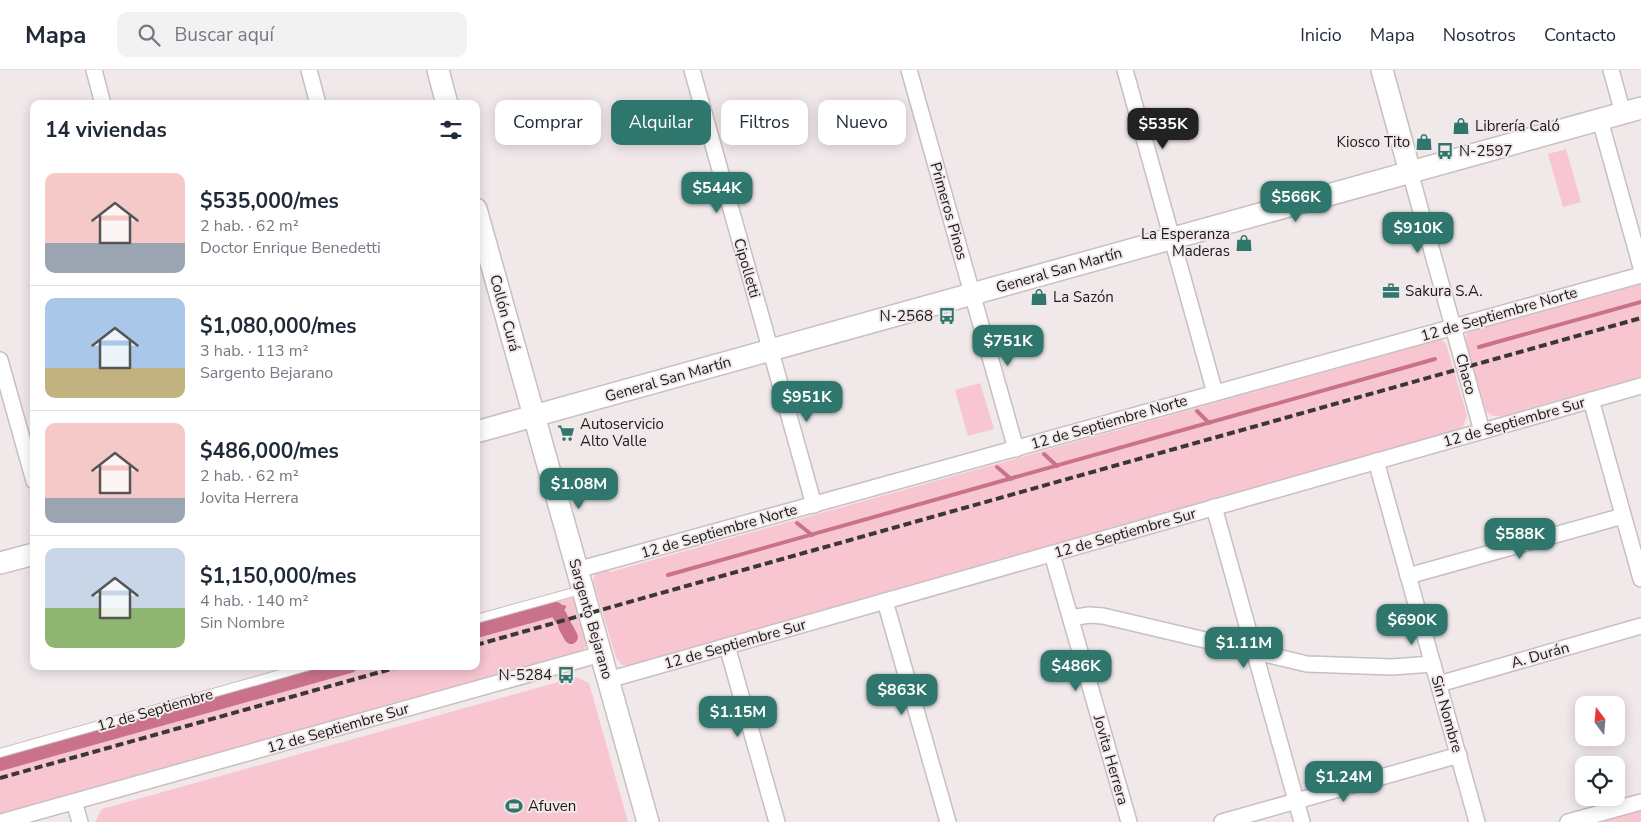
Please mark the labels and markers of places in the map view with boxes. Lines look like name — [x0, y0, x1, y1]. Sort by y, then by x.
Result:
pin: $535K — [1128, 108, 1198, 150]
shop icon: Librería Caló — [1451, 116, 1471, 136]
place label: Librería Caló — [1475, 116, 1560, 136]
place label: Kiosco Tito — [1337, 132, 1410, 152]
shop icon: Kiosco Tito — [1414, 132, 1434, 152]
bus stop icon: N-2597 — [1435, 141, 1455, 161]
place label: N-2597 — [1459, 141, 1512, 161]
pin: $544K — [682, 172, 752, 214]
pin: $566K — [1261, 180, 1331, 223]
pin: $910K — [1383, 212, 1453, 254]
place label: La Esperanza Maderas — [1141, 224, 1230, 261]
shop icon: La Esperanza Maderas — [1234, 233, 1254, 253]
office icon: Sakura S.A. — [1381, 281, 1401, 301]
place label: Sakura S.A. — [1405, 281, 1483, 301]
shop icon: La Sazón — [1029, 287, 1049, 307]
place label: La Sazón — [1053, 287, 1114, 307]
place label: N-2568 — [880, 306, 933, 326]
bus stop icon: N-2568 — [937, 306, 957, 326]
pin: $751K — [973, 324, 1043, 367]
pin: $951K — [772, 380, 842, 423]
place label: Autoservicio Alto Valle — [580, 414, 664, 451]
supermarket icon: Autoservicio Alto Valle — [556, 423, 576, 443]
pin: $1.08M — [538, 468, 620, 510]
pin: $588K — [1485, 518, 1555, 560]
pin: $690K — [1377, 604, 1447, 646]
pin: $1.11M — [1203, 626, 1285, 669]
pin: $486K — [1041, 650, 1111, 692]
place label: N-5284 — [499, 665, 552, 685]
bus stop icon: N-5284 — [556, 665, 576, 685]
pin: $863K — [867, 674, 937, 716]
pin: $1.15M — [697, 696, 779, 738]
pin: $1.24M — [1303, 760, 1385, 803]
sports icon: Afuven — [504, 796, 524, 816]
place label: Afuven — [528, 796, 576, 816]

